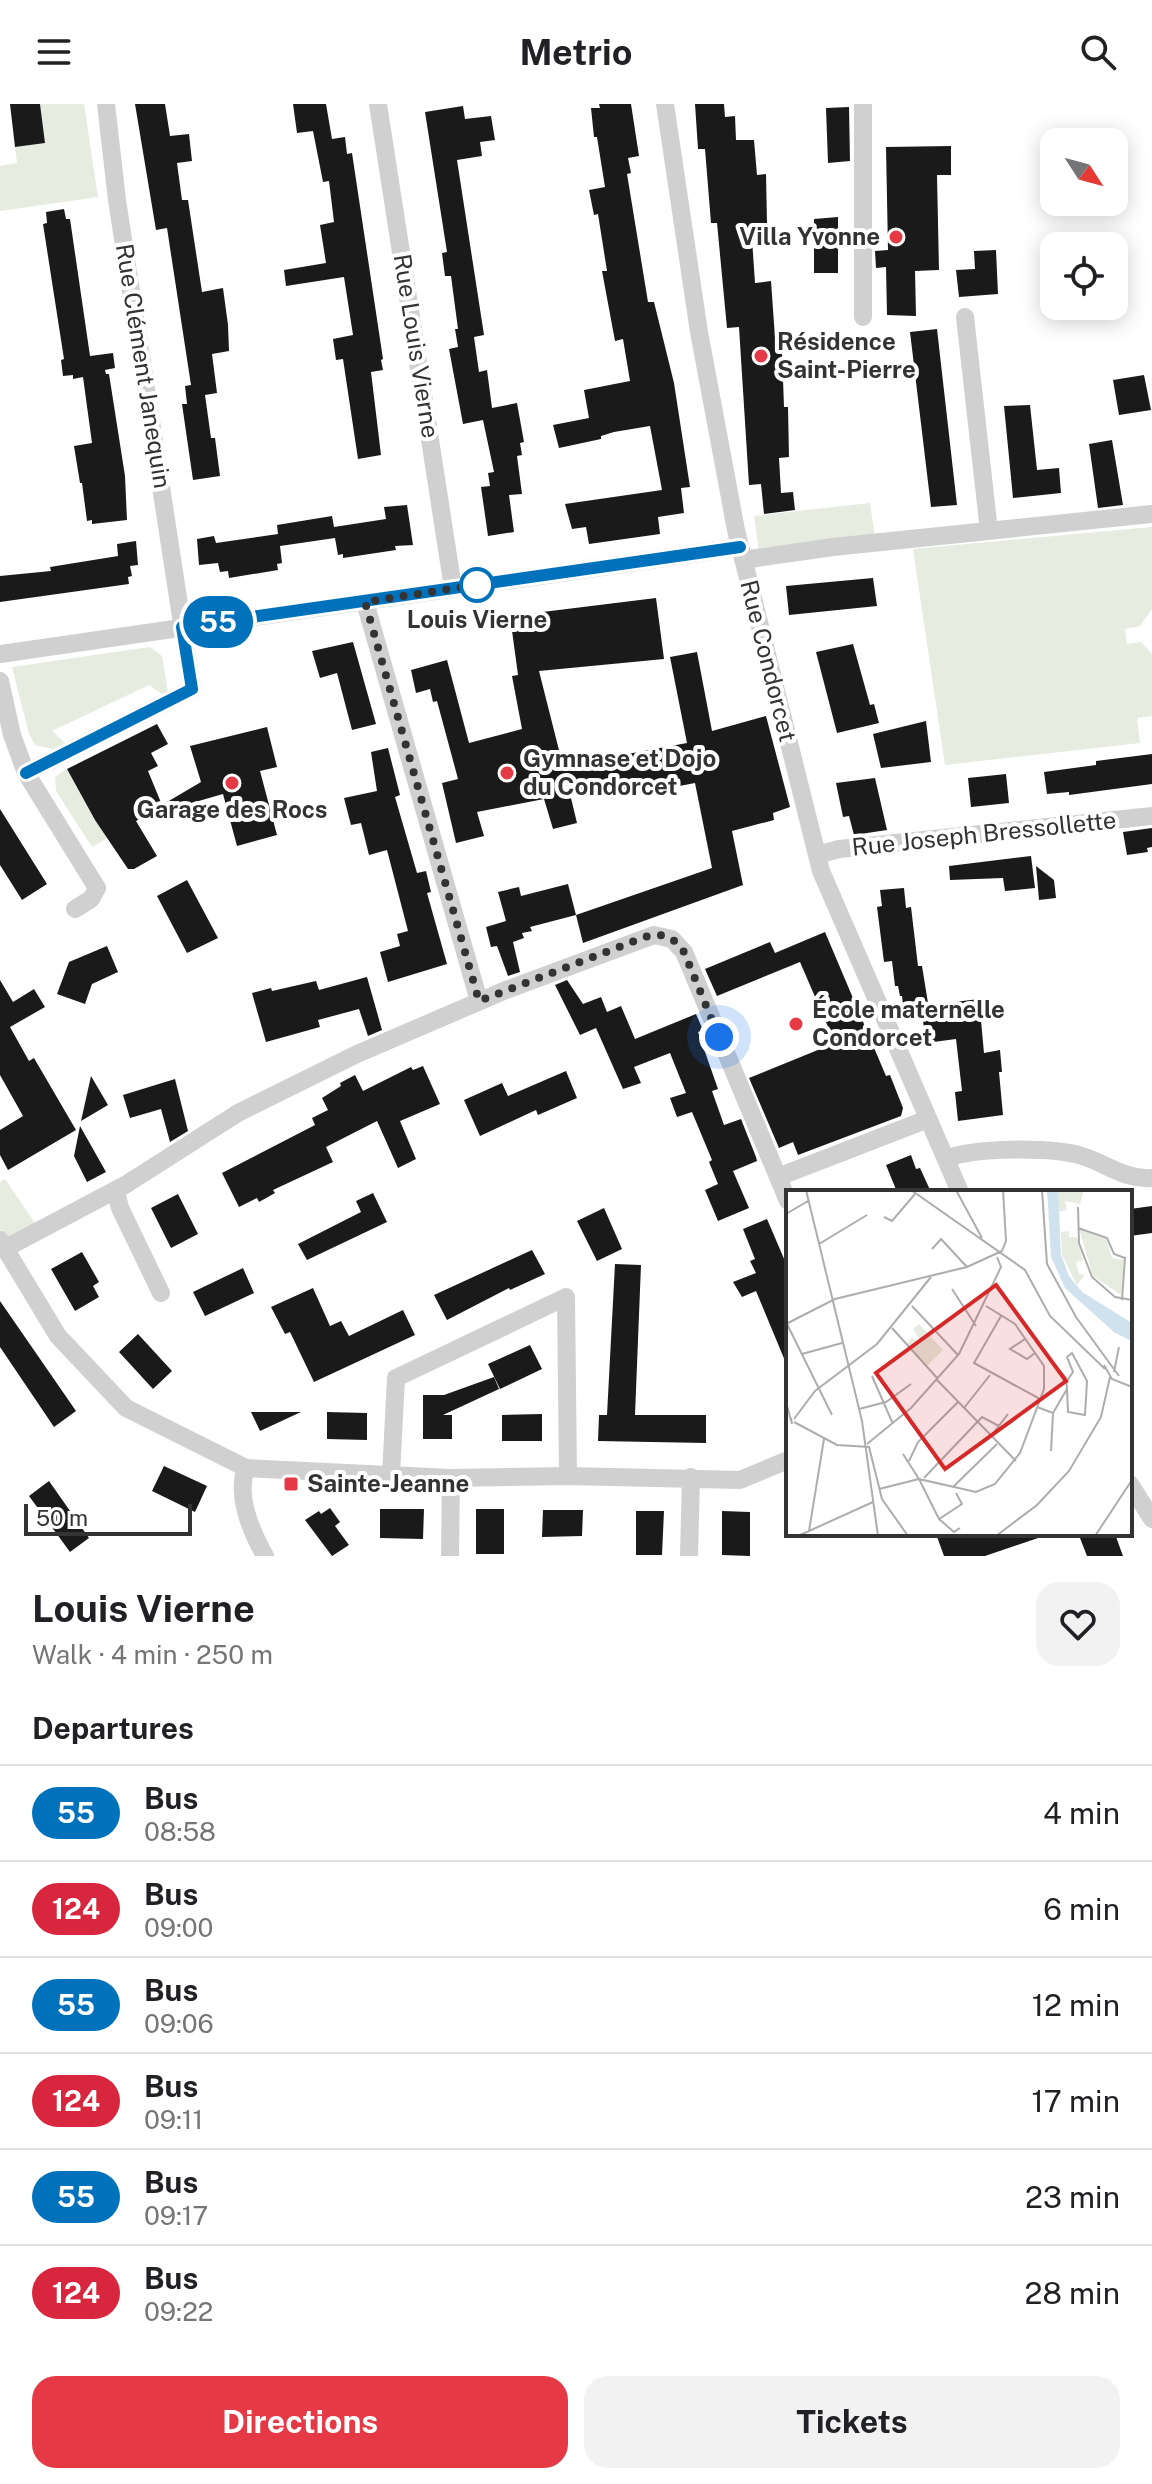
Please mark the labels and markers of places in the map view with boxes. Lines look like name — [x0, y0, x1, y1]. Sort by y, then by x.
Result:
place label: Villa Yvonne — [739, 222, 880, 250]
marker: Villa Yvonne — [887, 228, 905, 246]
place label: Résidence Saint-Pierre — [777, 327, 916, 383]
marker: Résidence Saint-Pierre — [752, 347, 770, 365]
marker: Louis Vierne — [460, 568, 494, 602]
place label: Louis Vierne — [407, 605, 547, 633]
place label: Gymnase et Dojo du Condorcet — [523, 744, 716, 800]
marker: Gymnase et Dojo du Condorcet — [498, 764, 516, 782]
marker: Garage des Rocs — [223, 774, 241, 792]
place label: Garage des Rocs — [137, 795, 327, 823]
place label: École maternelle Condorcet — [812, 995, 1005, 1051]
marker: École maternelle Condorcet — [787, 1015, 805, 1033]
place label: Sainte-Jeanne — [307, 1469, 469, 1497]
marker: Sainte-Jeanne — [282, 1475, 300, 1493]

